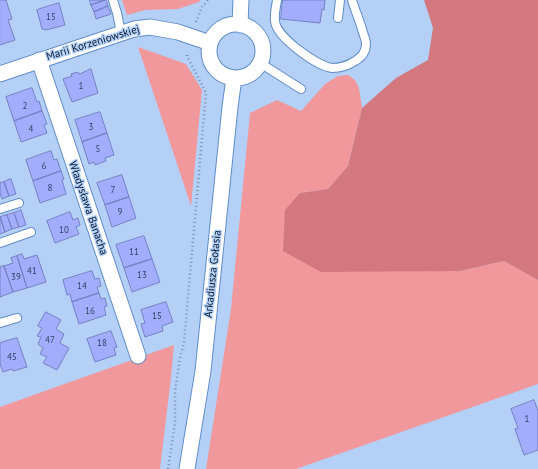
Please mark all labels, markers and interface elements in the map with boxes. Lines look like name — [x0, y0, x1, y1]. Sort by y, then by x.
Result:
house number: 15 — [46, 12, 56, 22]
street label: Marii Korzeniowskiej — [45, 22, 141, 64]
house number: 1 — [79, 81, 83, 91]
house number: 2 — [23, 101, 27, 111]
house number: 3 — [89, 122, 93, 132]
house number: 4 — [29, 124, 33, 134]
house number: 5 — [96, 144, 100, 154]
street label: Władysława Banacha — [66, 159, 110, 257]
house number: 6 — [42, 161, 46, 171]
house number: 8 — [48, 183, 52, 193]
house number: 7 — [111, 185, 115, 195]
house number: 9 — [118, 207, 122, 217]
house number: 10 — [59, 225, 69, 235]
street label: Arkadiusza Gołasia — [202, 230, 224, 318]
house number: 11 — [129, 247, 139, 257]
house number: 41 — [27, 266, 37, 276]
house number: 13 — [137, 270, 147, 280]
house number: 39 — [11, 272, 21, 282]
house number: 14 — [77, 281, 87, 291]
house number: 16 — [85, 306, 95, 316]
house number: 15 — [152, 311, 162, 321]
house number: 47 — [45, 335, 55, 345]
house number: 18 — [97, 338, 107, 348]
house number: 45 — [7, 352, 17, 362]
house number: 1 — [525, 414, 529, 424]

